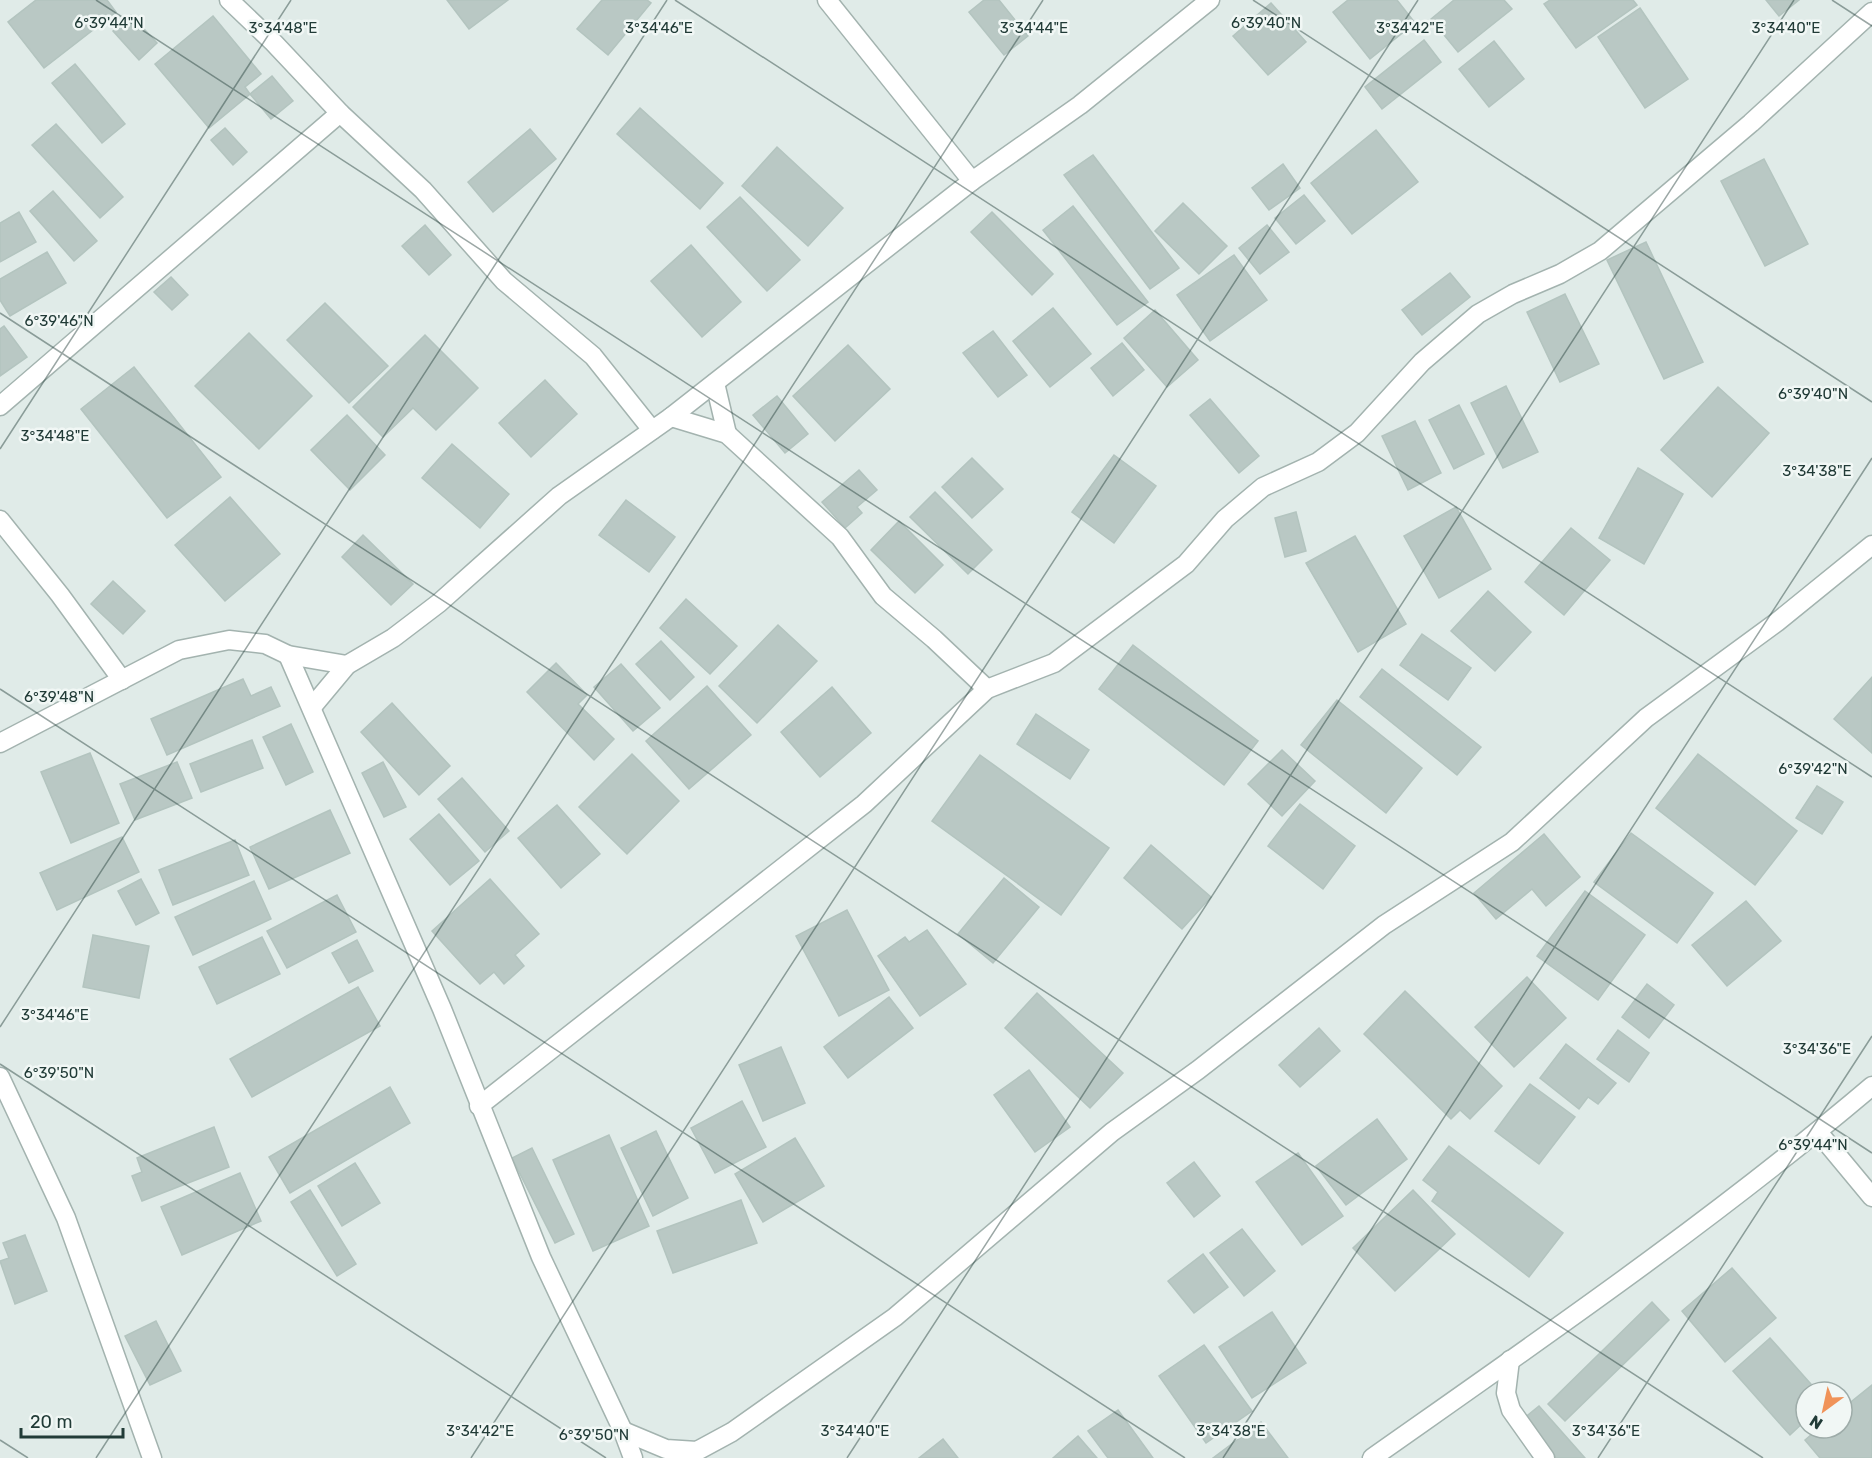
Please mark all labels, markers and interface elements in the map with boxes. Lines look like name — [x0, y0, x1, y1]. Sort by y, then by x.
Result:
text: 6°39'44"N — [74, 14, 144, 32]
text: 6°39'40"N — [1231, 14, 1301, 32]
text: 3°34'48"E — [249, 19, 317, 37]
text: 3°34'46"E — [625, 19, 693, 37]
text: 3°34'44"E — [1000, 19, 1068, 37]
text: 3°34'42"E — [1376, 19, 1444, 37]
text: 3°34'40"E — [1752, 19, 1820, 37]
text: 6°39'46"N — [24, 312, 94, 330]
text: 6°39'40"N — [1778, 385, 1848, 403]
text: 3°34'48"E — [21, 427, 89, 445]
text: 3°34'38"E — [1782, 462, 1852, 480]
text: 6°39'48"N — [24, 688, 94, 706]
text: 6°39'42"N — [1778, 760, 1848, 778]
text: 3°34'46"E — [21, 1006, 89, 1024]
text: 3°34'36"E — [1783, 1040, 1851, 1058]
text: 6°39'50"N — [24, 1064, 94, 1082]
text: 6°39'44"N — [1778, 1136, 1848, 1154]
north arrow — [1794, 1380, 1854, 1440]
scale bar — [21, 1401, 123, 1439]
text: 20 m — [30, 1411, 72, 1433]
text: N — [1806, 1411, 1826, 1433]
text: 3°34'42"E — [446, 1422, 514, 1440]
text: 3°34'40"E — [821, 1422, 889, 1440]
text: 3°34'38"E — [1196, 1422, 1266, 1440]
text: 3°34'36"E — [1572, 1422, 1640, 1440]
text: 6°39'50"N — [559, 1426, 629, 1444]

